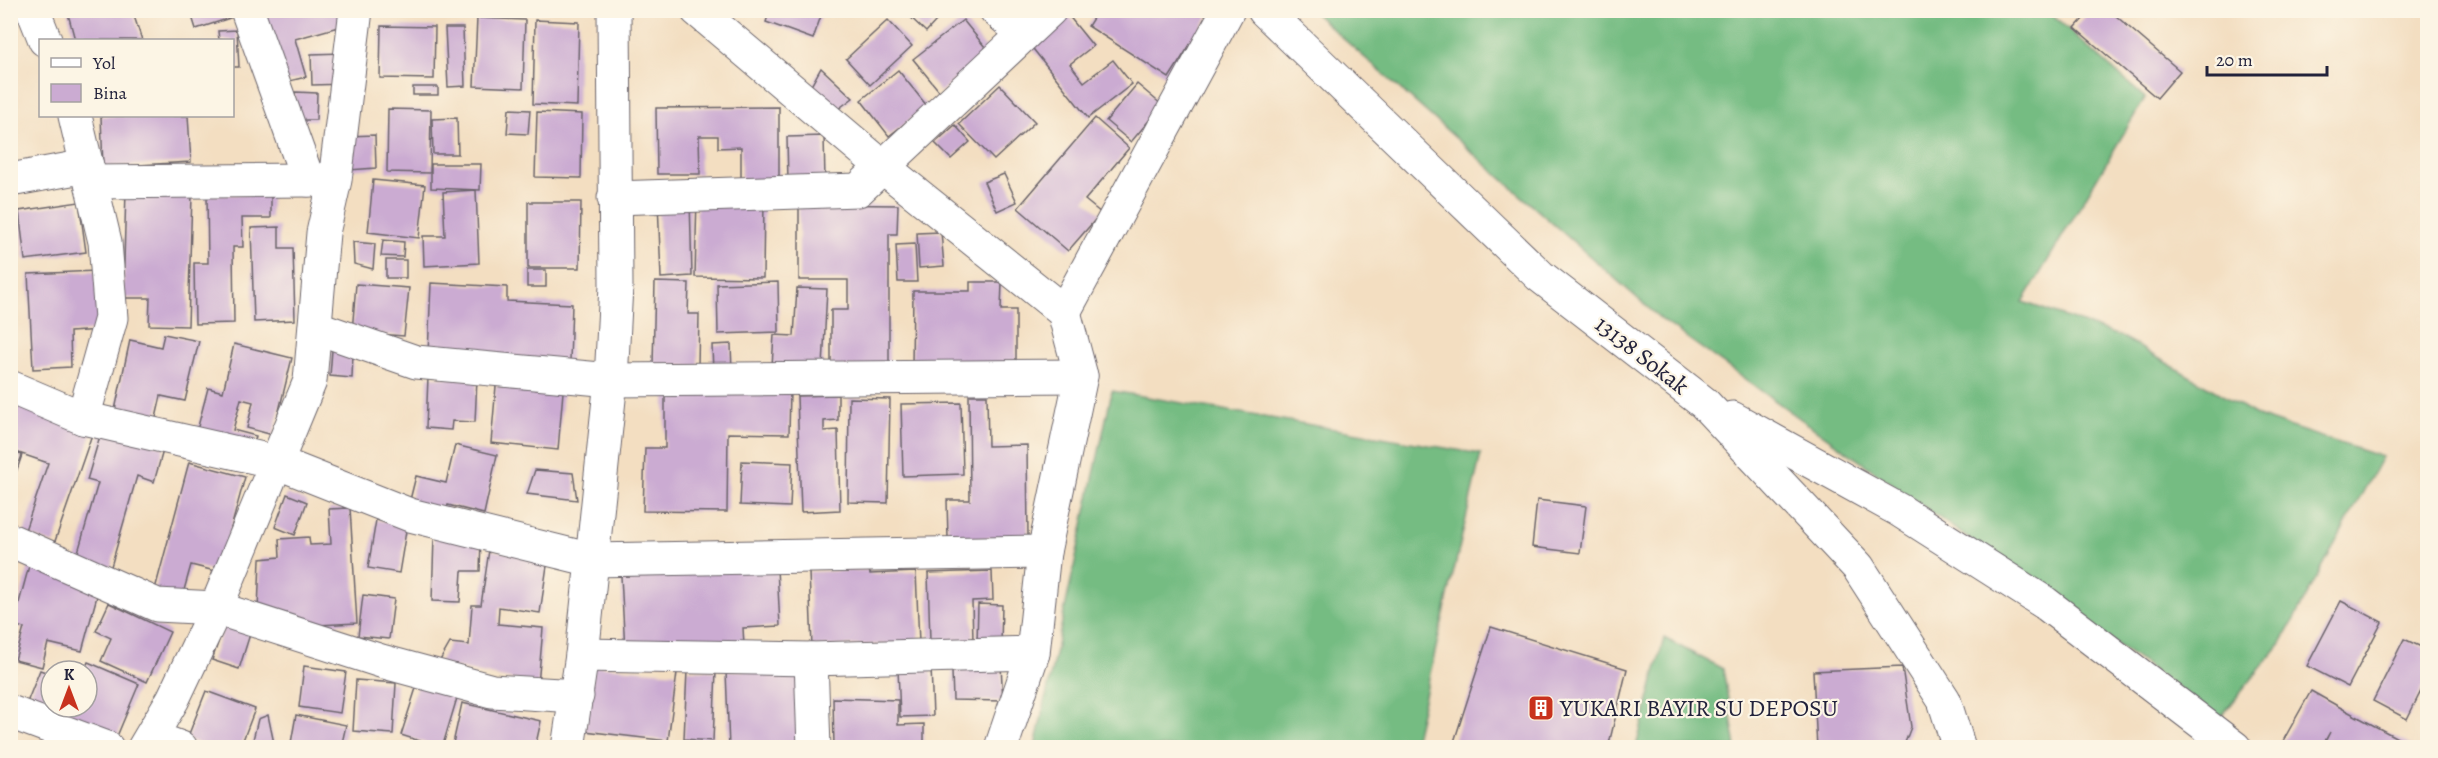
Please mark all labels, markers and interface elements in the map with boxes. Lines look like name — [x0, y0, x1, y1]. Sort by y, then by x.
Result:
legend — [39, 39, 234, 117]
scale bar — [2207, 39, 2327, 77]
text: 20 m — [2216, 48, 2253, 72]
text: Yol — [92, 51, 116, 75]
text: Bina — [93, 81, 128, 105]
street label: 13138 Sokak — [1588, 308, 1696, 402]
north arrow — [39, 659, 99, 719]
text: K — [64, 664, 75, 686]
place label: YUKARI BAYIR SU DEPOSU — [1559, 692, 1838, 724]
building icon: YUKARI BAYIR SU DEPOSU — [1526, 693, 1556, 723]

